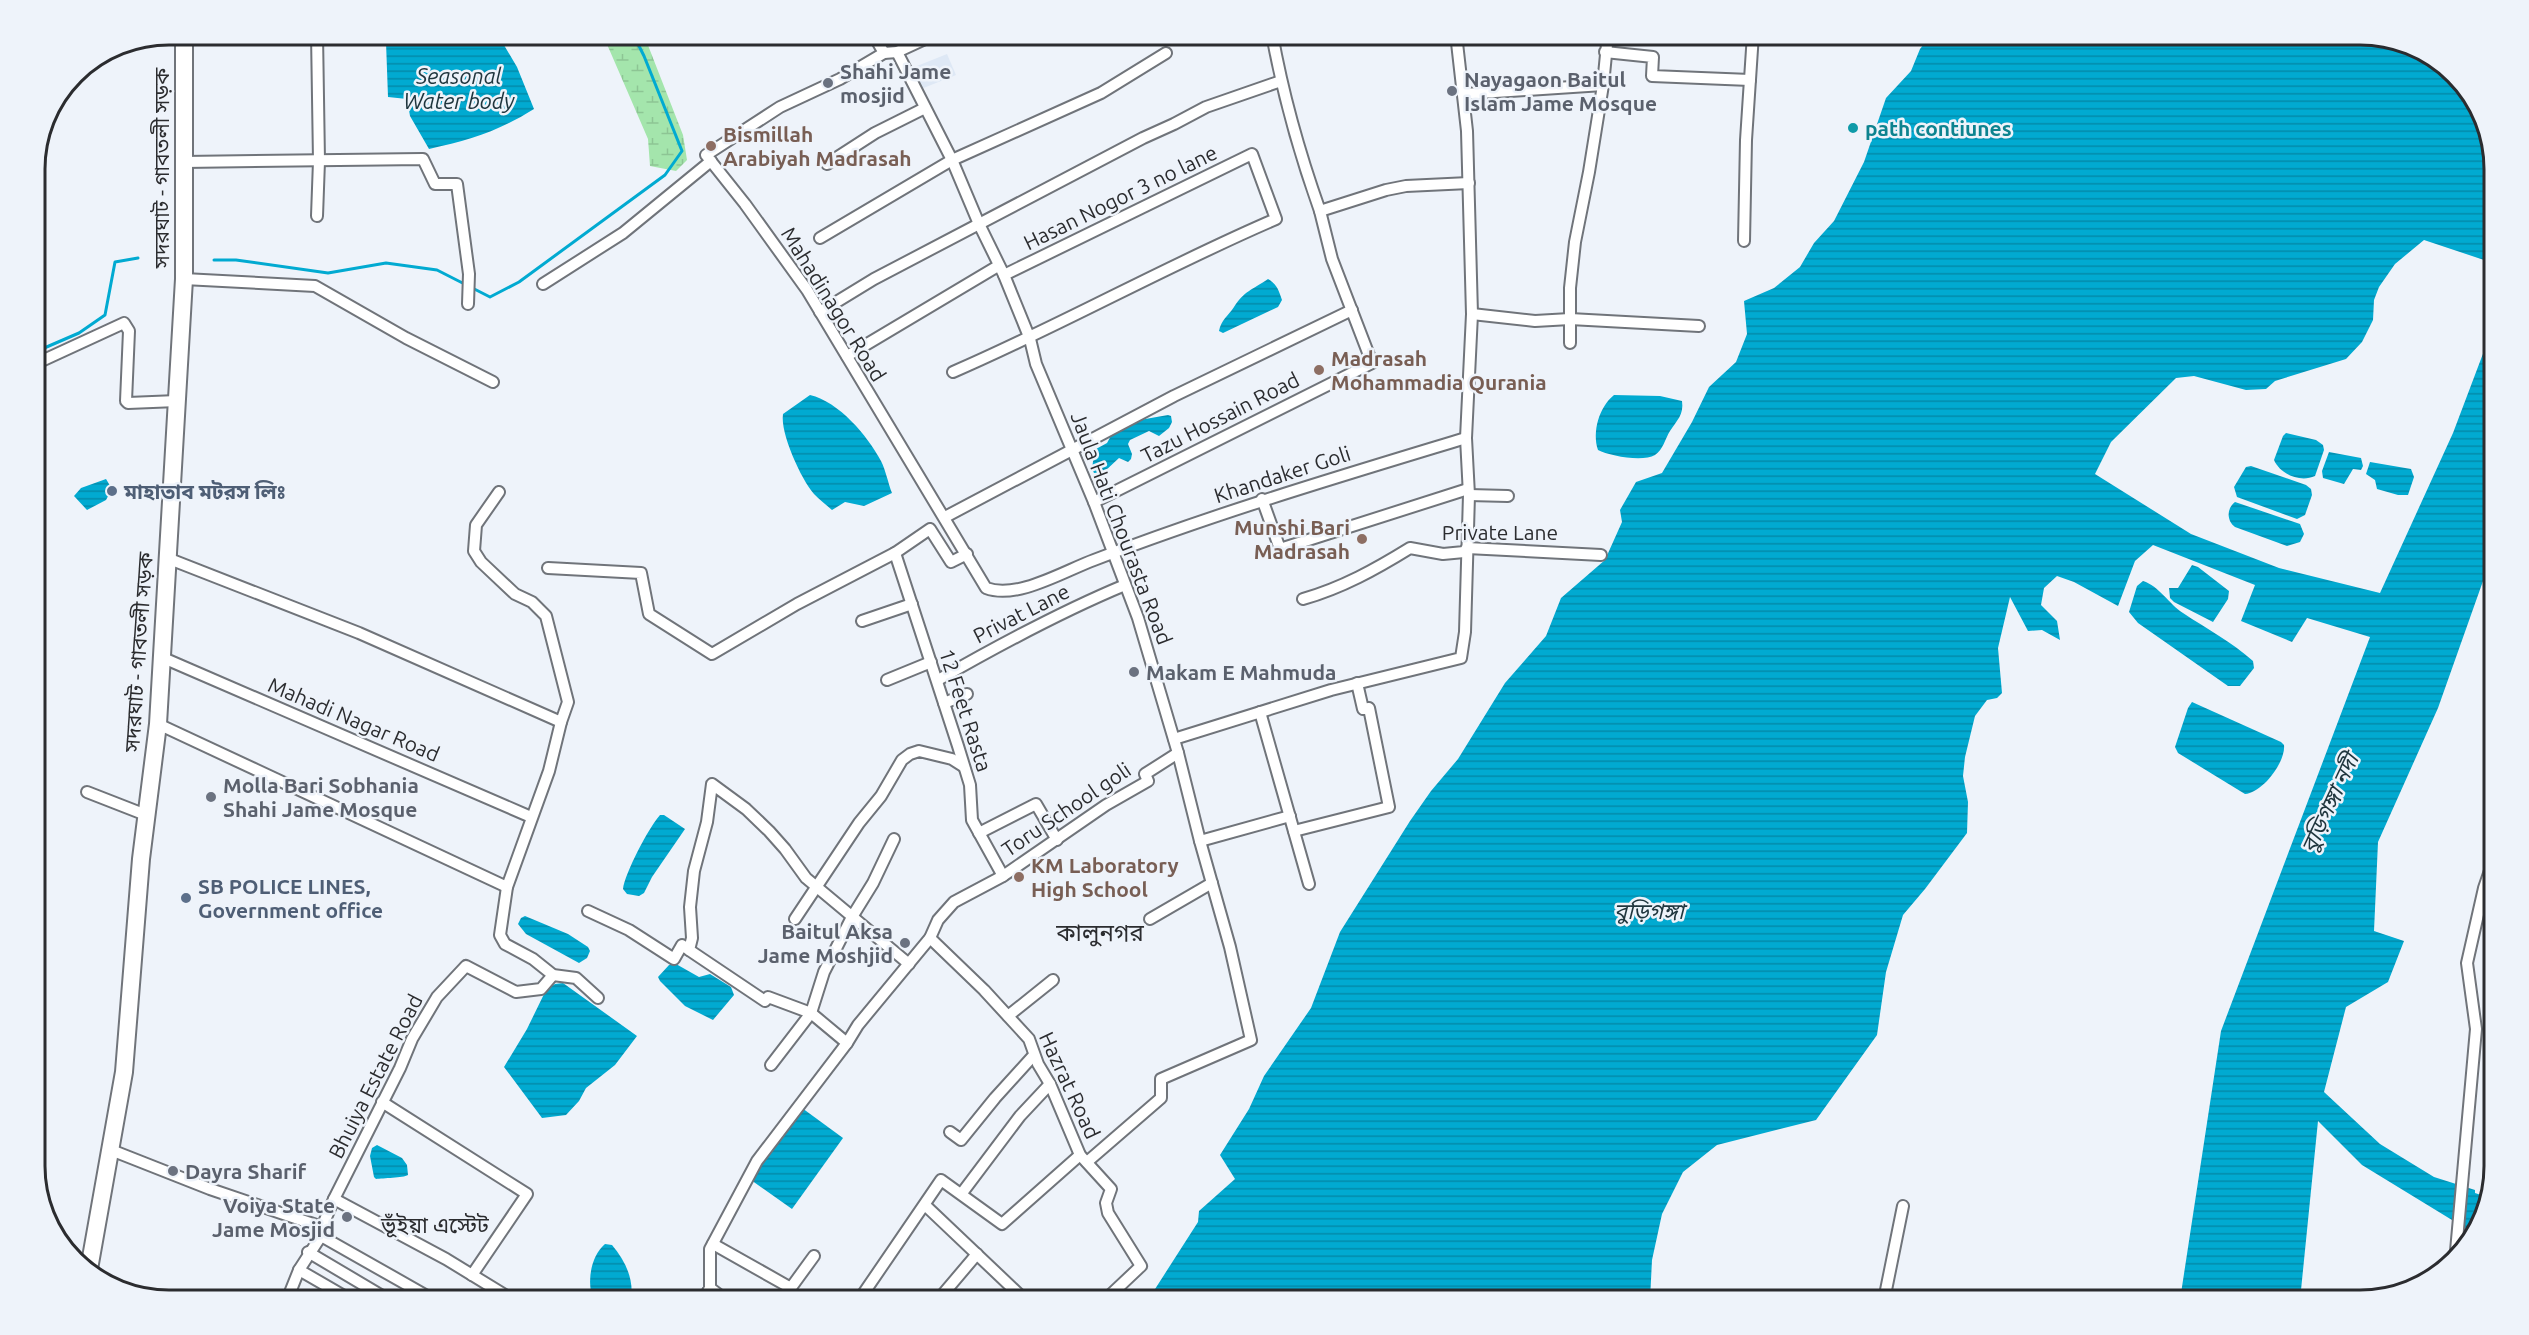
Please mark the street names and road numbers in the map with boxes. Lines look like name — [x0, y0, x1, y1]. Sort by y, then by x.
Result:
street label: সদরঘাট - গাবতলী সড়ক — [149, 67, 173, 269]
street label: Hasan Nogor 3 no lane — [1019, 140, 1221, 254]
street label: Mahadinagor Road — [777, 222, 891, 386]
street label: Tazu Hossain Road — [1137, 367, 1303, 467]
street label: Jaula Hati Chourasta Road — [1067, 408, 1177, 648]
street label: Khandaker Goli — [1211, 441, 1353, 507]
street label: Private Lane — [1442, 520, 1558, 544]
street label: সদরঘাট - গাবতলী সড়ক — [119, 550, 157, 754]
street label: Privat Lane — [969, 579, 1073, 647]
street label: 12 Feet Rasta — [935, 646, 997, 774]
street label: Mahadi Nagar Road — [265, 672, 443, 766]
street label: Toru School goli — [997, 757, 1135, 861]
street label: Bhuiya Estate Road — [323, 990, 427, 1162]
street label: Hazrat Road — [1035, 1028, 1105, 1142]

